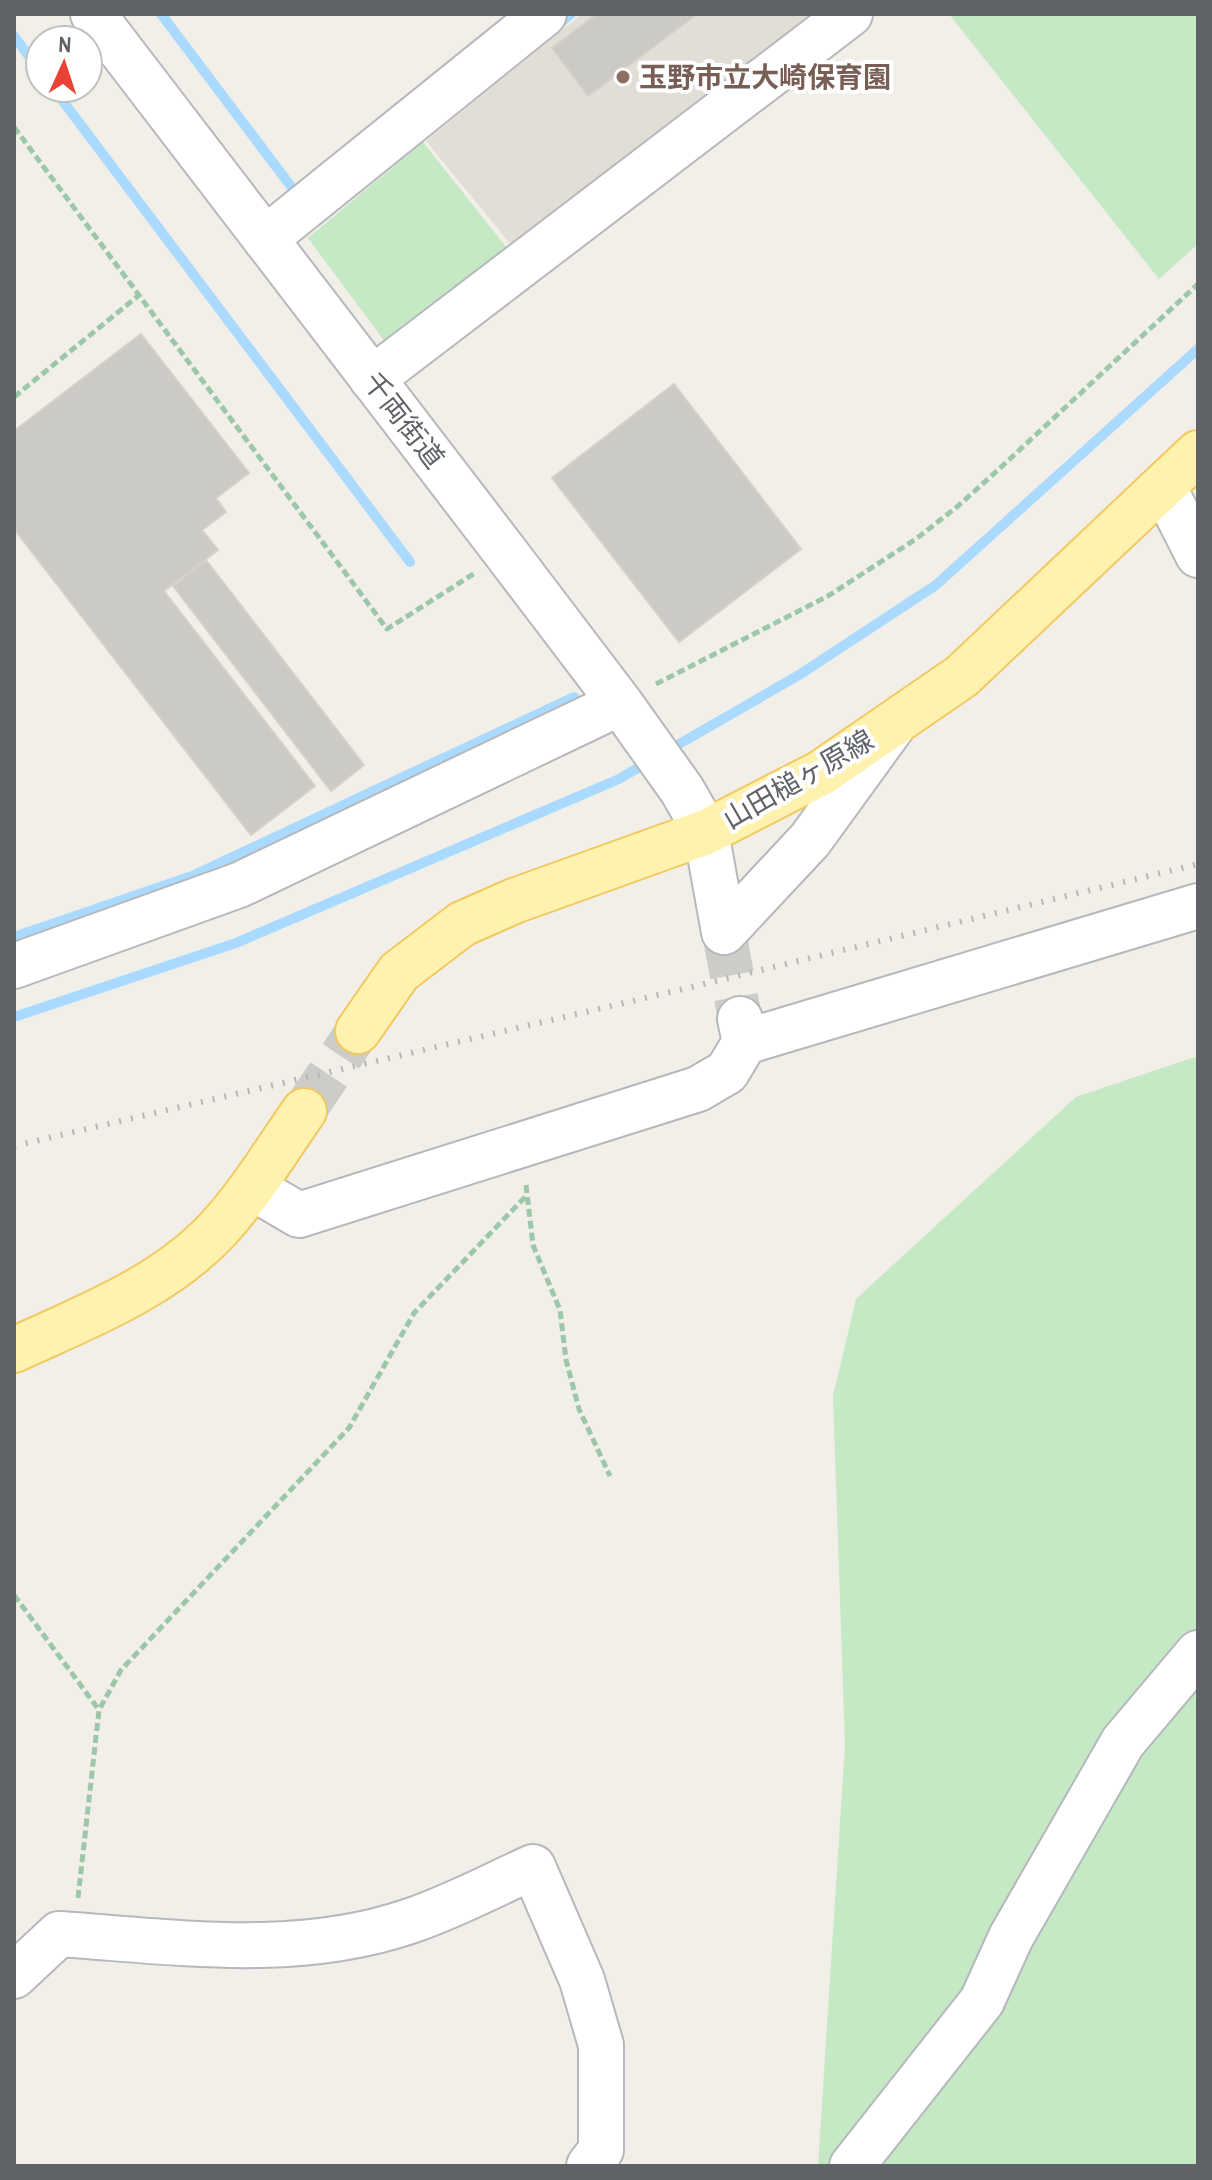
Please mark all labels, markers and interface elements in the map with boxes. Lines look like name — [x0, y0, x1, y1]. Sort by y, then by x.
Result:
north arrow — [24, 24, 104, 104]
text: N — [58, 29, 72, 59]
place label: 玉野市立大崎保育園 — [639, 58, 891, 96]
marker: 玉野市立大崎保育園 — [614, 68, 632, 86]
street label: 千両街道 — [355, 364, 453, 476]
street label: 山田槌ヶ原線 — [716, 721, 880, 837]

